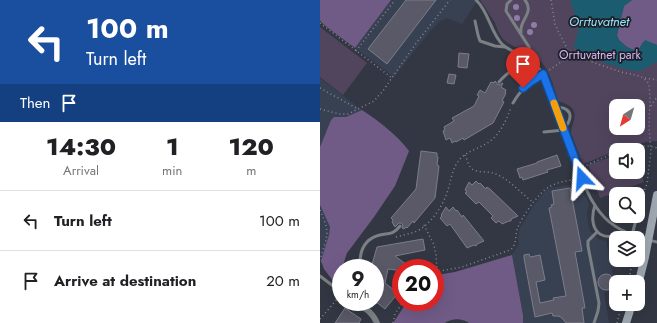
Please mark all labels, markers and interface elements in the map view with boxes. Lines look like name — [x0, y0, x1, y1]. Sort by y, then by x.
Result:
text: 100 m — [86, 8, 169, 49]
water label: Orrtuvatnet — [569, 12, 630, 31]
icon: left — [20, 16, 72, 68]
text: Turn left — [86, 46, 146, 72]
park label: Orrtuvatnet park — [559, 46, 642, 64]
pin — [506, 47, 540, 88]
icon: arrive — [512, 53, 534, 75]
text: Then — [20, 92, 50, 114]
icon: arrive — [58, 92, 80, 114]
north arrow — [609, 99, 645, 135]
map controls — [609, 99, 645, 311]
text: 14:30 — [46, 129, 116, 164]
text: 1 — [166, 129, 179, 164]
text: 120 — [229, 129, 274, 164]
button: sound — [609, 143, 645, 179]
position arrow — [561, 157, 603, 199]
text: Arrival — [63, 161, 99, 180]
text: min — [162, 161, 182, 180]
text: m — [246, 161, 256, 180]
button: search — [609, 187, 645, 223]
icon: left — [20, 210, 42, 232]
text: Turn left — [54, 210, 112, 232]
text: 100 m — [259, 210, 300, 232]
button: layers — [609, 231, 645, 267]
speed limit sign: 20 — [392, 259, 444, 311]
text: 9 — [351, 265, 365, 294]
icon: arrive — [20, 270, 42, 292]
text: Arrive at destination — [54, 270, 196, 292]
text: 20 m — [266, 270, 300, 292]
button: + — [609, 275, 645, 311]
text: km/h — [347, 287, 369, 302]

